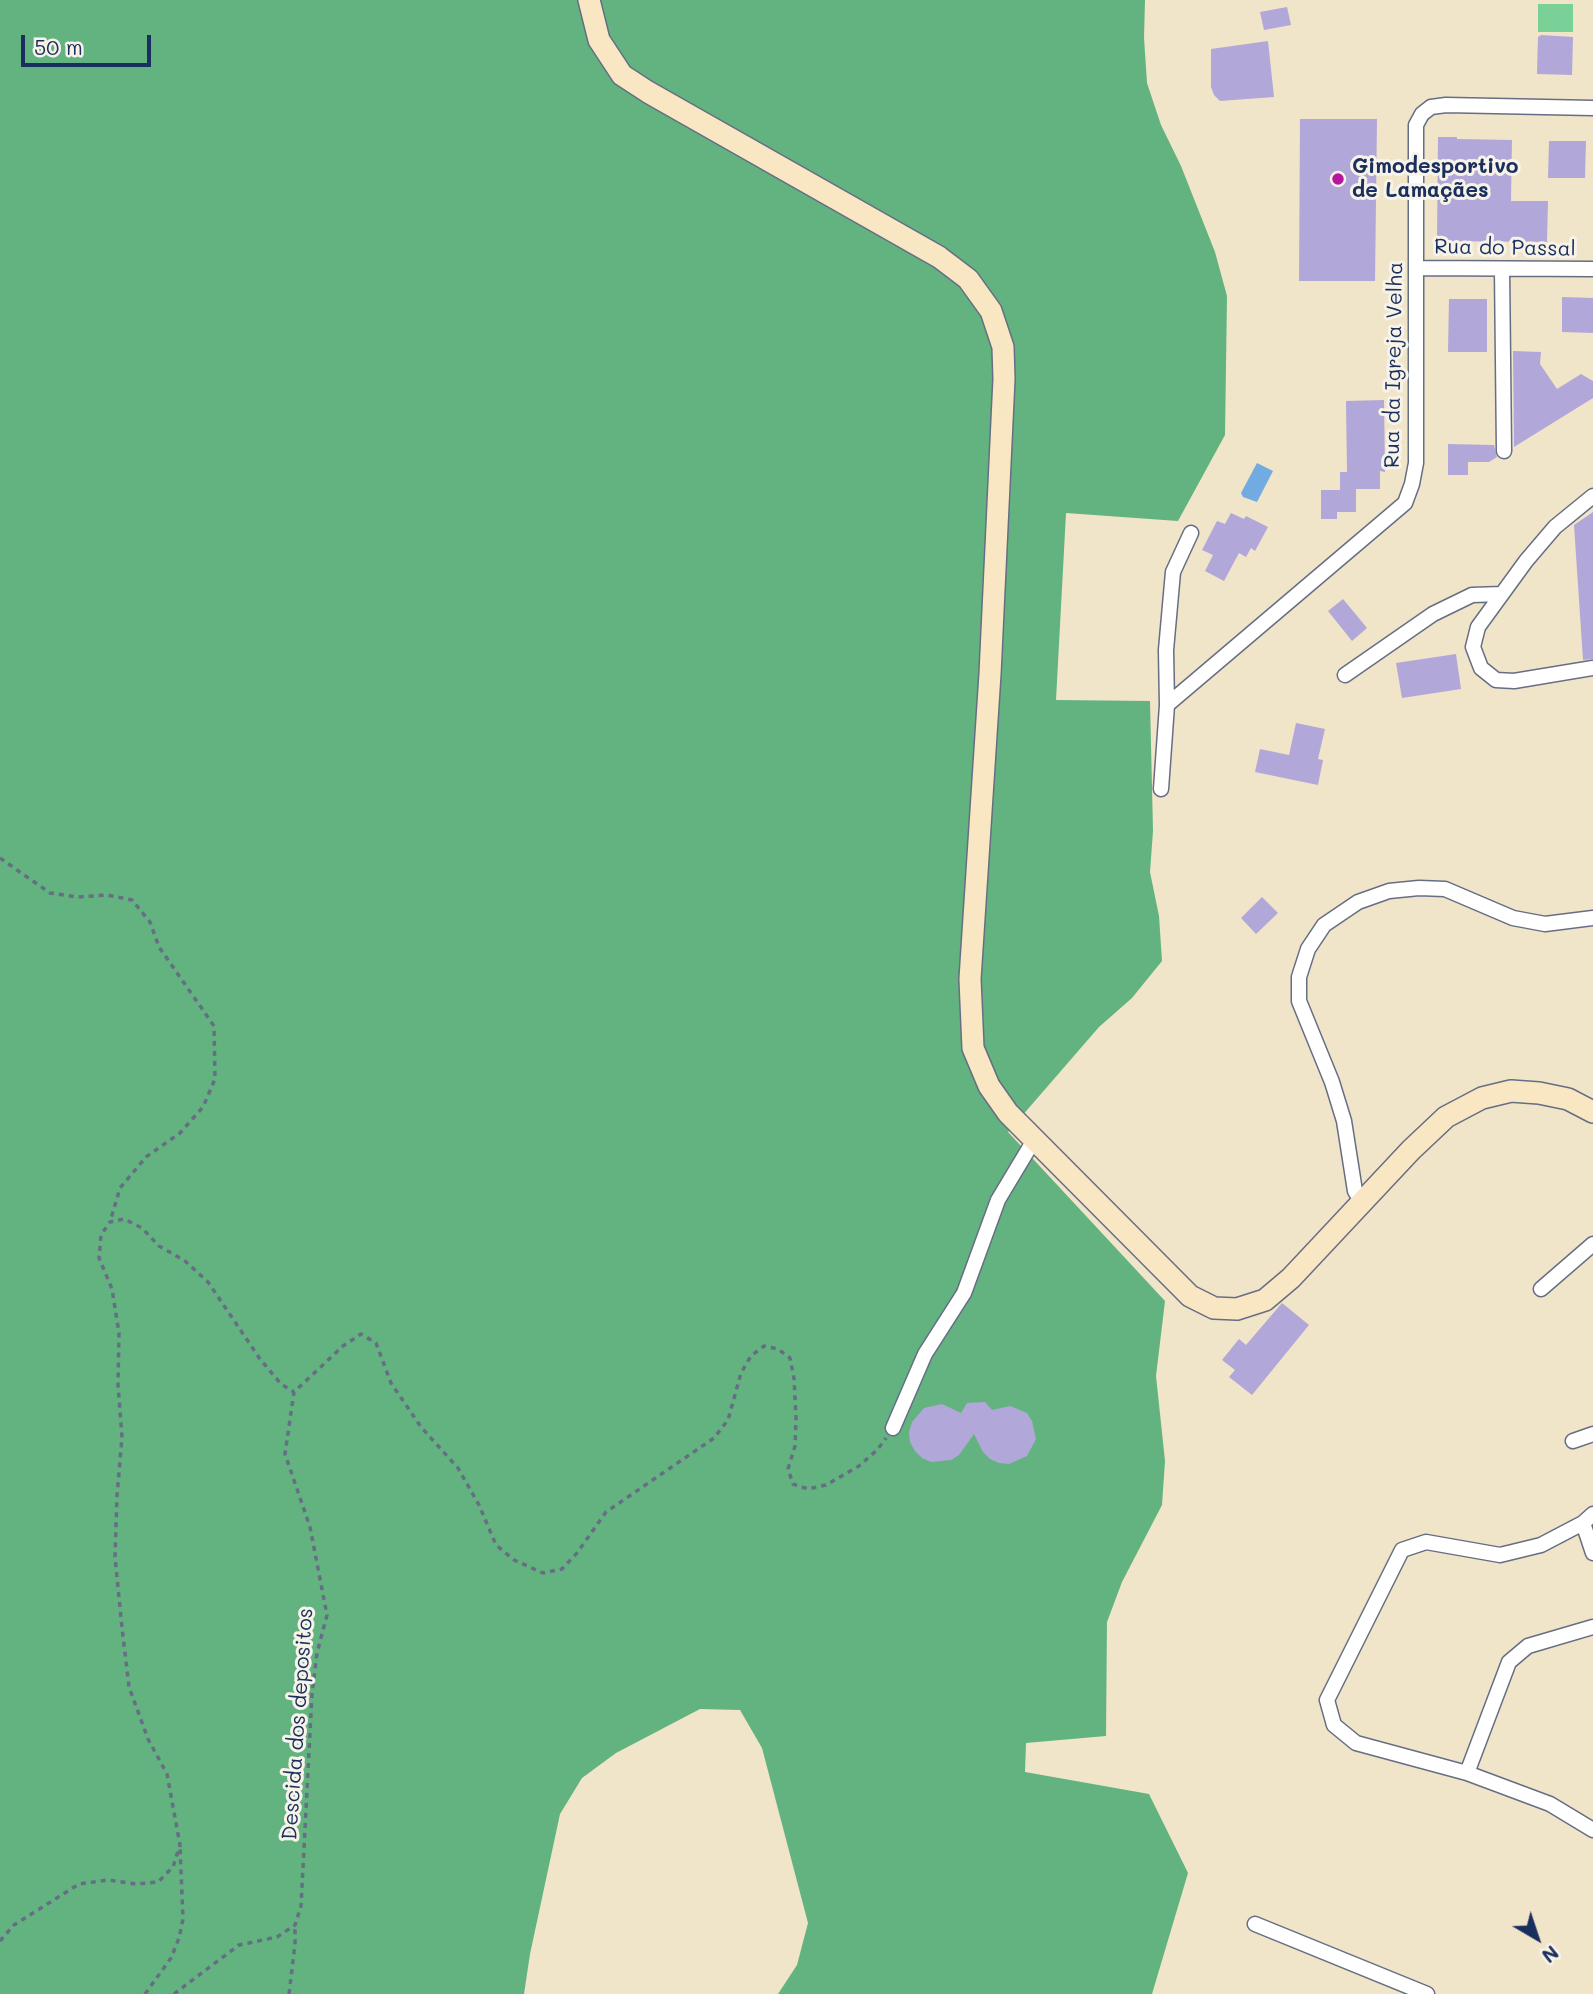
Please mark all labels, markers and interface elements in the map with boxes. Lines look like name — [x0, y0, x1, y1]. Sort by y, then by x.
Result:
scale bar — [24, 21, 154, 65]
text: 50 m — [34, 33, 83, 60]
place label: Gimodesportivo de Lamaçães — [1352, 154, 1519, 204]
marker: Gimodesportivo de Lamaçães — [1330, 171, 1346, 187]
street label: Rua do Passal — [1434, 234, 1576, 262]
street label: Rua da Igreja Velha — [1380, 262, 1408, 468]
street label: Descida dos depositos — [277, 1607, 319, 1841]
north arrow — [1502, 1903, 1572, 1973]
text: N — [1537, 1940, 1564, 1969]

